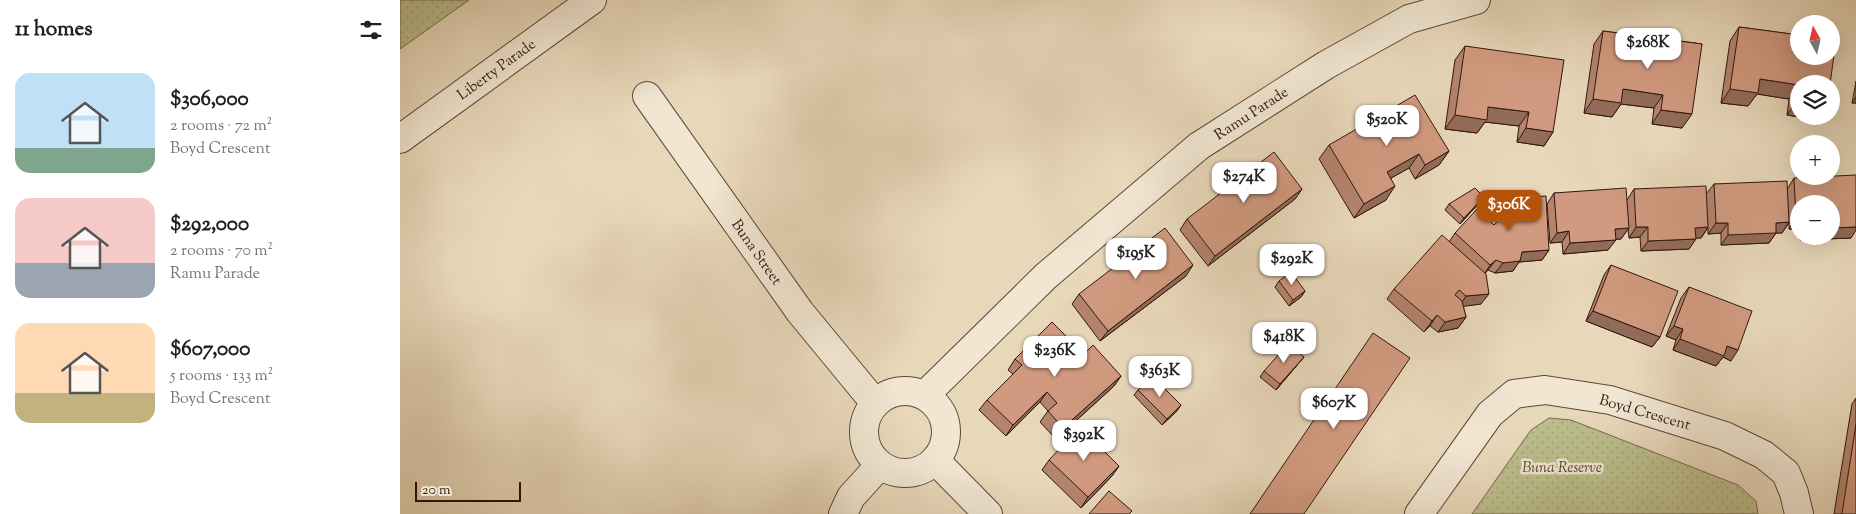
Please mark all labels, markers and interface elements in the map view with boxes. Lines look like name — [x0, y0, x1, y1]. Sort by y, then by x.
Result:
text: 11 homes — [15, 15, 93, 45]
north arrow — [1790, 15, 1840, 65]
map controls — [1790, 15, 1840, 245]
icon: filters — [357, 16, 385, 44]
pin: $268K — [1613, 28, 1683, 70]
text: $268K — [1626, 32, 1670, 55]
street label: Liberty Parade — [453, 35, 540, 106]
button: layers — [1790, 75, 1840, 125]
street label: Ramu Parade — [1211, 82, 1293, 146]
text: $306,000 — [170, 85, 249, 115]
icon: home — [55, 93, 115, 153]
pin: $520K — [1352, 104, 1422, 147]
text: $520K — [1366, 109, 1408, 132]
text: 2 rooms · 72 m² — [170, 115, 272, 138]
button: + — [1790, 135, 1840, 185]
text: Boyd Crescent — [170, 138, 270, 161]
pin: $274K — [1209, 162, 1279, 204]
text: $274K — [1223, 166, 1265, 189]
pin: $306K — [1474, 190, 1544, 232]
text: $306K — [1488, 194, 1530, 217]
button: − — [1790, 195, 1840, 245]
text: $292,000 — [170, 210, 249, 240]
street label: Buna Street — [725, 216, 786, 290]
icon: home — [55, 218, 115, 278]
pin: $195K — [1101, 238, 1171, 280]
text: 2 rooms · 70 m² — [170, 240, 273, 263]
text: $195K — [1117, 242, 1155, 265]
pin: $292K — [1257, 244, 1327, 286]
text: $292K — [1271, 248, 1313, 271]
text: Ramu Parade — [170, 263, 260, 286]
pin: $418K — [1249, 322, 1319, 364]
text: $418K — [1263, 326, 1305, 349]
text: $607,000 — [170, 335, 250, 365]
pin: $236K — [1020, 336, 1090, 378]
text: $236K — [1034, 340, 1076, 363]
icon: home — [55, 343, 115, 403]
pin: $363K — [1125, 356, 1195, 398]
text: $363K — [1140, 360, 1180, 383]
text: 5 rooms · 133 m² — [170, 365, 273, 388]
text: Boyd Crescent — [170, 388, 270, 411]
pin: $607K — [1299, 388, 1369, 430]
street label: Boyd Crescent — [1596, 390, 1693, 437]
text: $607K — [1312, 392, 1356, 415]
pin: $392K — [1049, 420, 1119, 462]
text: $392K — [1063, 424, 1105, 447]
park label: Buna Reserve — [1522, 458, 1602, 479]
scale bar — [415, 479, 521, 502]
text: 20 m — [422, 481, 451, 501]

